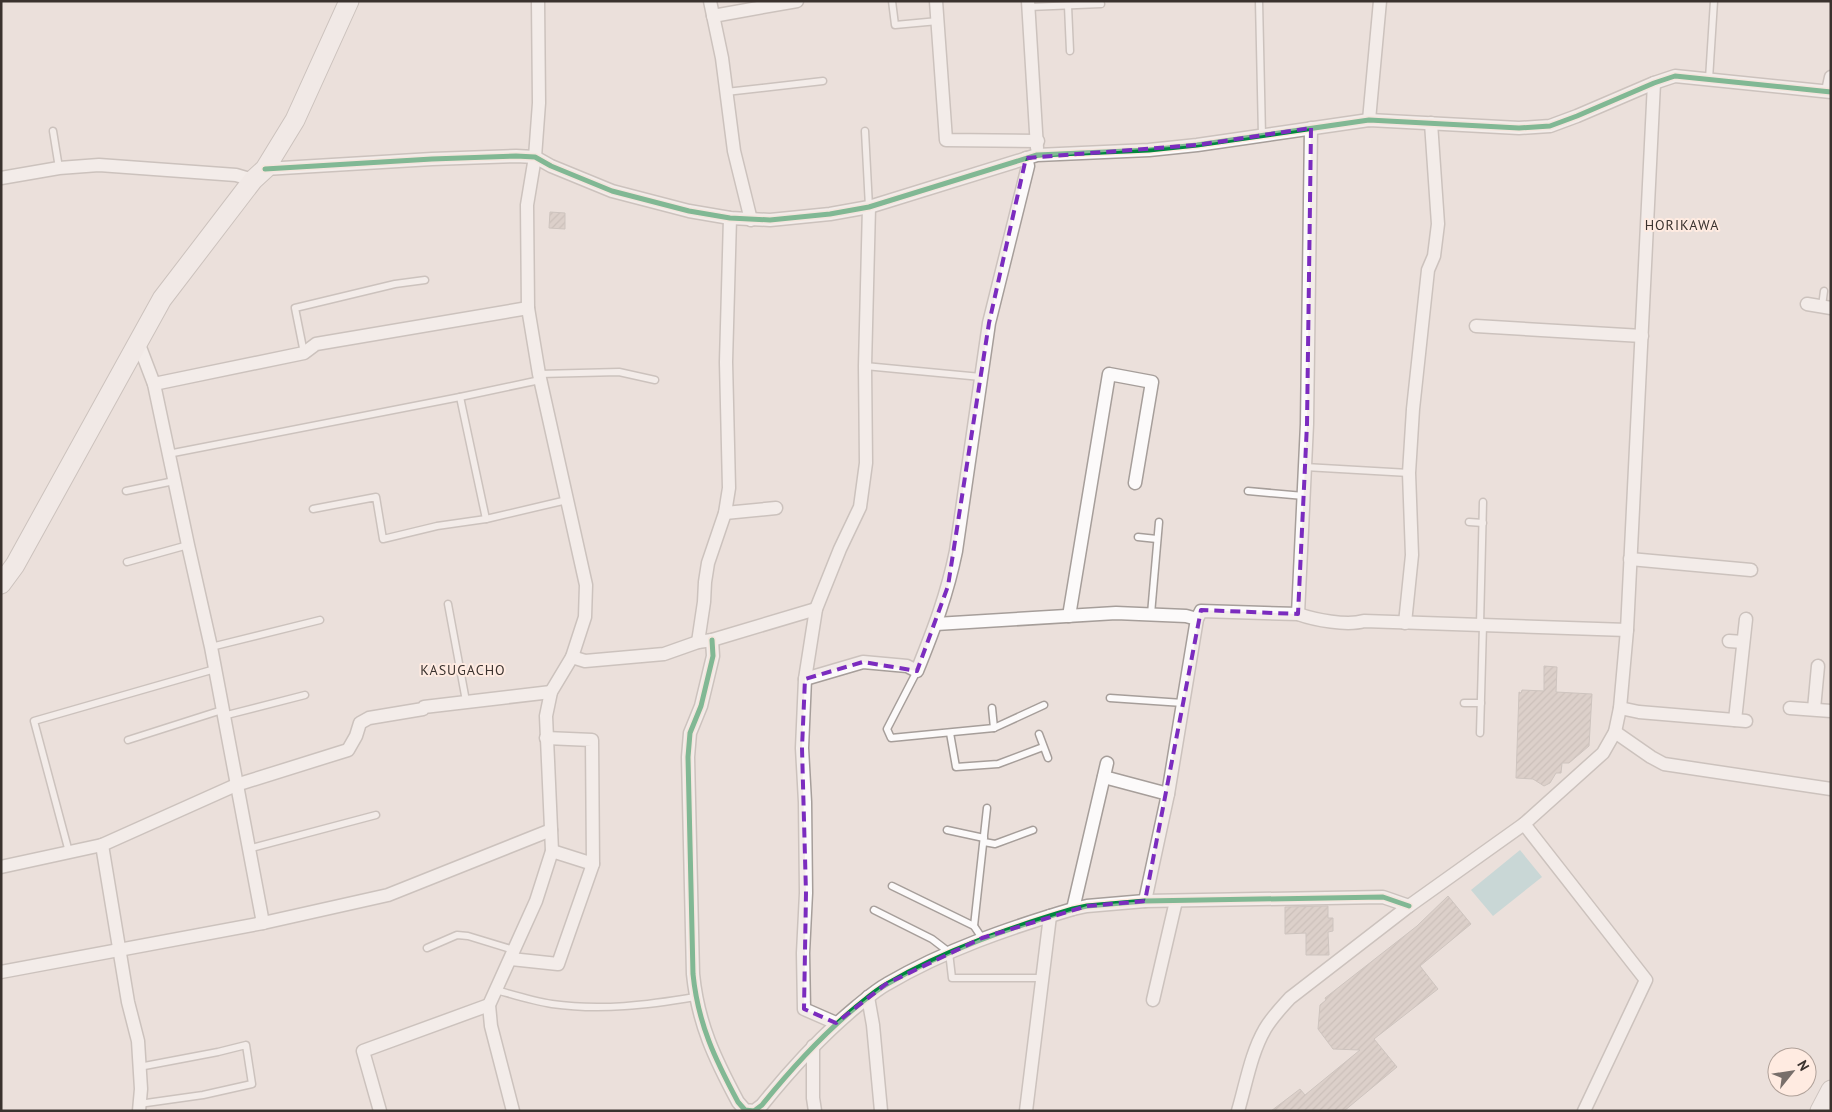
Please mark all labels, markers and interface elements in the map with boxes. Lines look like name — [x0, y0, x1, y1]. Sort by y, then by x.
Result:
district label: HORIKAWA — [1645, 216, 1719, 234]
district label: KASUGACHO — [420, 661, 506, 679]
north arrow — [1767, 1047, 1817, 1097]
text: N — [1793, 1057, 1813, 1074]

